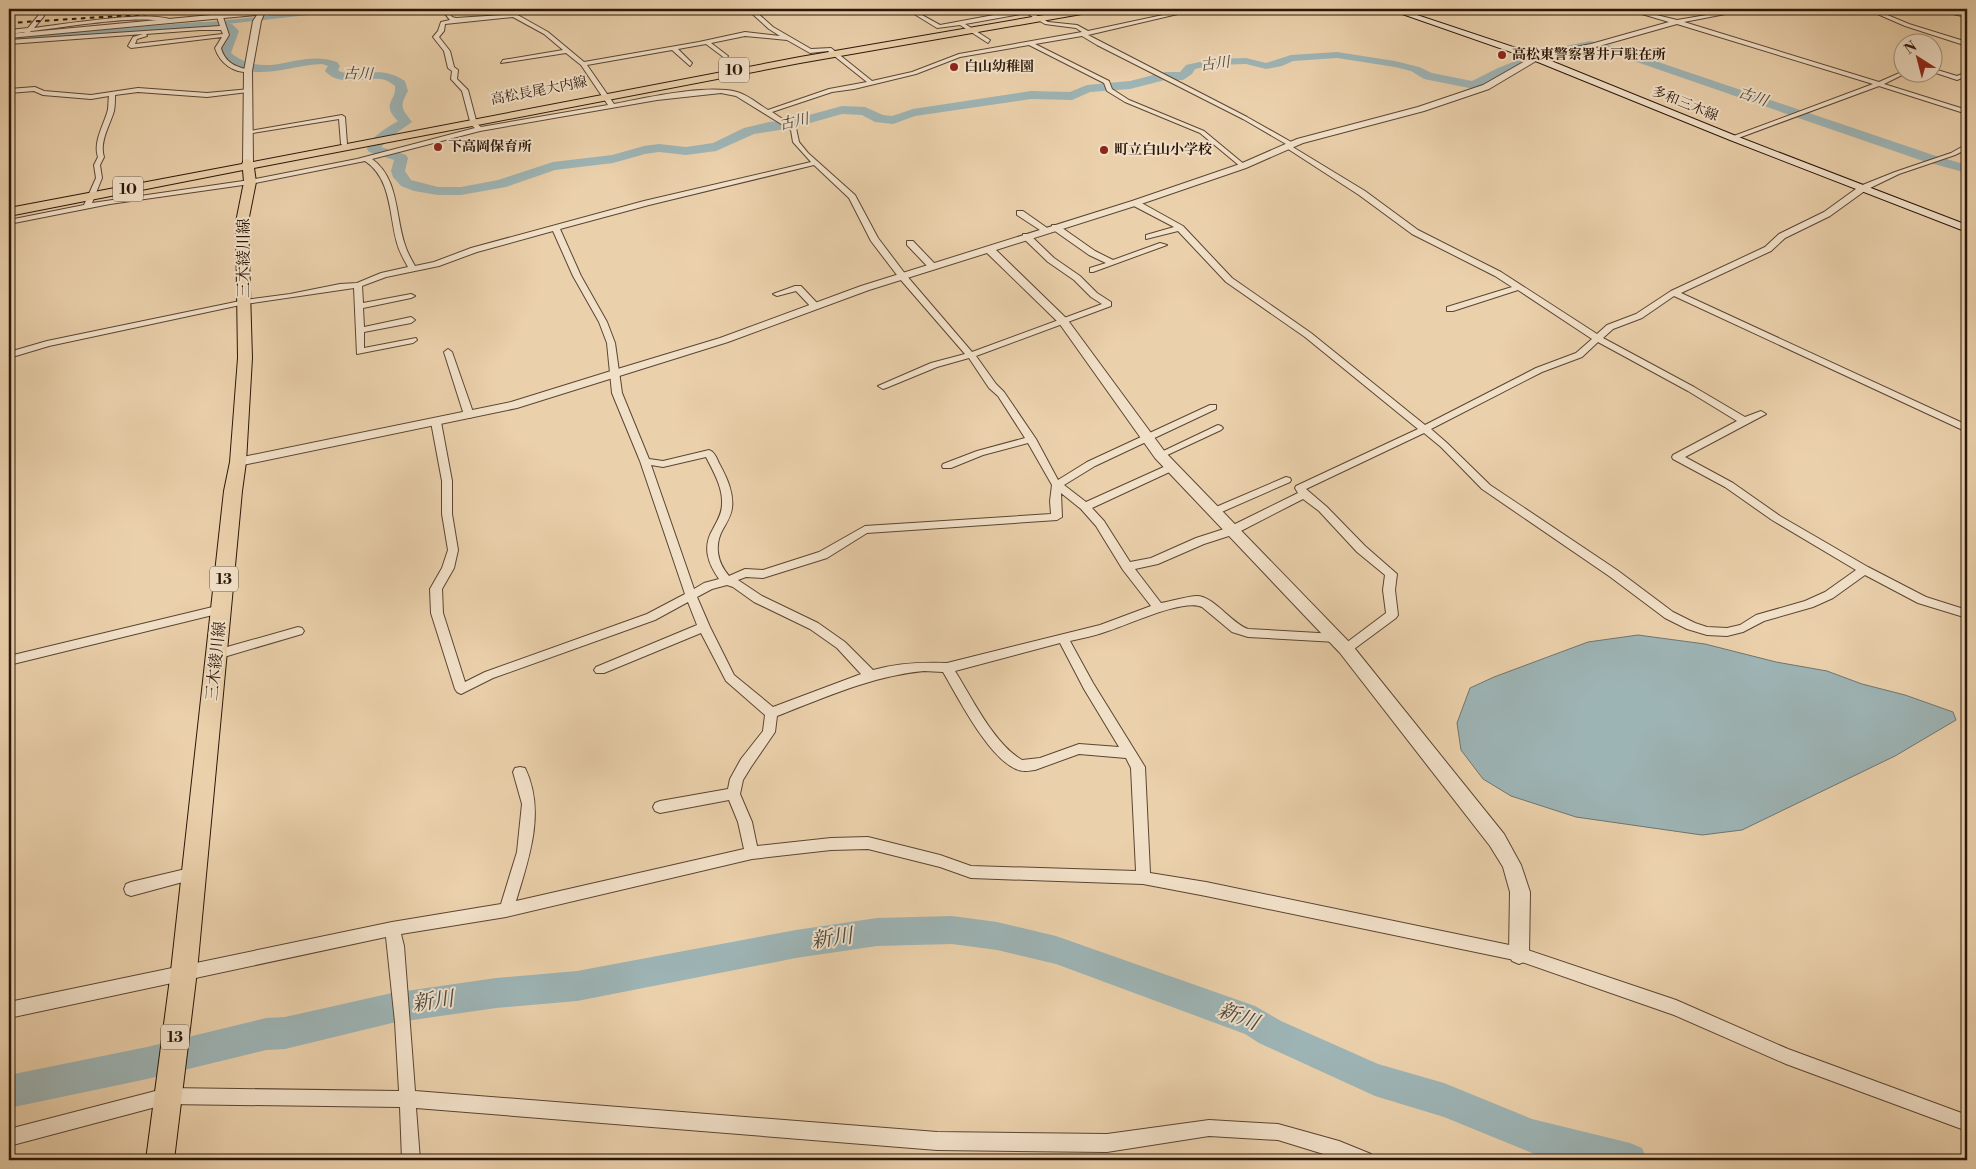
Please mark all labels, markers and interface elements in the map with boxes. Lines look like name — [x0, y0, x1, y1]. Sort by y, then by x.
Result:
north arrow — [1894, 32, 1944, 82]
text: N — [1901, 38, 1921, 59]
place label: 高松東警察署井戸駐在所 — [1512, 46, 1666, 64]
marker: 高松東警察署井戸駐在所 — [1496, 49, 1508, 61]
water label: 古川 — [1199, 52, 1233, 75]
road number: 10 — [719, 58, 749, 82]
place label: 白山幼稚園 — [964, 58, 1034, 76]
marker: 白山幼稚園 — [948, 61, 960, 73]
water label: 古川 — [343, 64, 375, 84]
street label: 高松長尾大内線 — [489, 73, 589, 109]
street label: 多和三木線 — [1649, 83, 1721, 125]
water label: 古川 — [1736, 83, 1772, 112]
water label: 古川 — [777, 109, 813, 135]
place label: 下高岡保育所 — [448, 138, 532, 156]
marker: 下高岡保育所 — [432, 141, 444, 153]
place label: 町立白山小学校 — [1114, 141, 1212, 159]
marker: 町立白山小学校 — [1098, 144, 1110, 156]
road number: 10 — [113, 176, 143, 202]
street label: 三木綾川線 — [234, 218, 254, 298]
road number: 13 — [210, 566, 238, 592]
street label: 三木綾川線 — [202, 620, 230, 702]
water label: 新川 — [809, 923, 857, 955]
water label: 新川 — [410, 986, 458, 1018]
water label: 新川 — [1214, 997, 1264, 1037]
road number: 13 — [161, 1024, 189, 1050]

